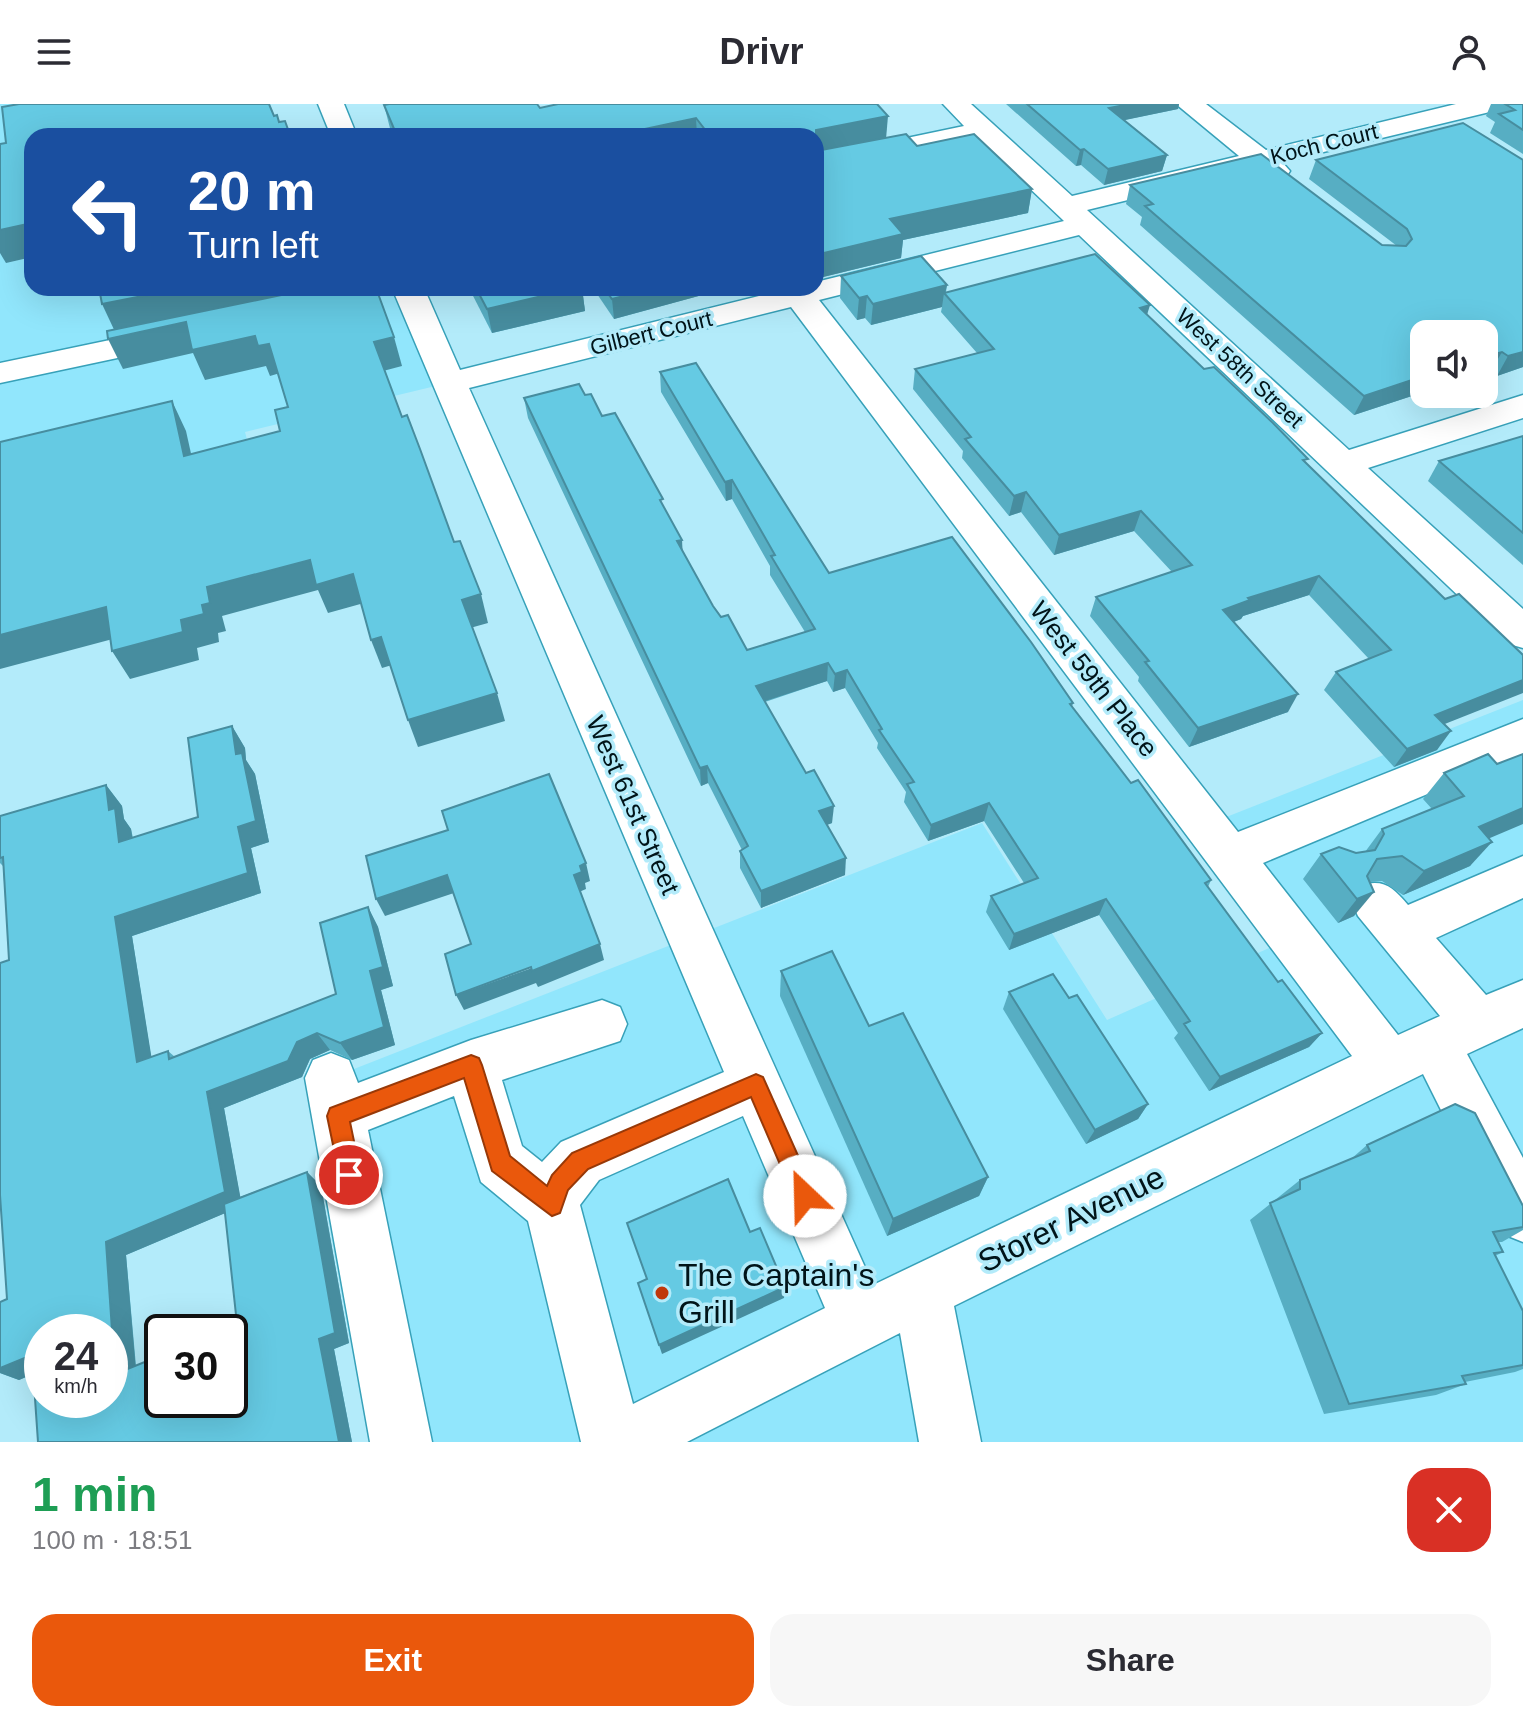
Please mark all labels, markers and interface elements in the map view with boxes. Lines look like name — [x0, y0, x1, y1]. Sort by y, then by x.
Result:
icon: menu — [32, 30, 76, 74]
icon: person — [1447, 30, 1491, 74]
text: Drivr — [719, 31, 804, 72]
street label: Koch Court — [1268, 119, 1380, 169]
text: 20 m — [188, 159, 316, 222]
icon: left — [56, 160, 160, 264]
text: Turn left — [188, 225, 319, 266]
street label: West 58th Street — [1172, 303, 1308, 433]
street label: Gilbert Court — [587, 306, 715, 360]
map controls — [1410, 320, 1498, 408]
button: sound — [1410, 320, 1498, 408]
street label: West 59th Place — [1024, 595, 1164, 763]
street label: West 61st Street — [580, 711, 686, 899]
pin — [315, 1141, 383, 1209]
icon: arrive — [327, 1153, 371, 1197]
position arrow — [763, 1154, 847, 1238]
street label: Storer Avenue — [972, 1158, 1170, 1280]
place label: The Captain's Grill — [678, 1257, 874, 1330]
marker: The Captain's Grill — [653, 1284, 671, 1302]
speed limit sign: 30 — [144, 1314, 248, 1418]
text: 24 — [54, 1334, 98, 1378]
text: km/h — [54, 1375, 98, 1397]
text: 1 min — [32, 1468, 157, 1521]
button: close — [1407, 1468, 1491, 1552]
text: 100 m · 18:51 — [32, 1525, 192, 1555]
button: Exit — [32, 1614, 754, 1706]
button: Share — [770, 1614, 1491, 1706]

